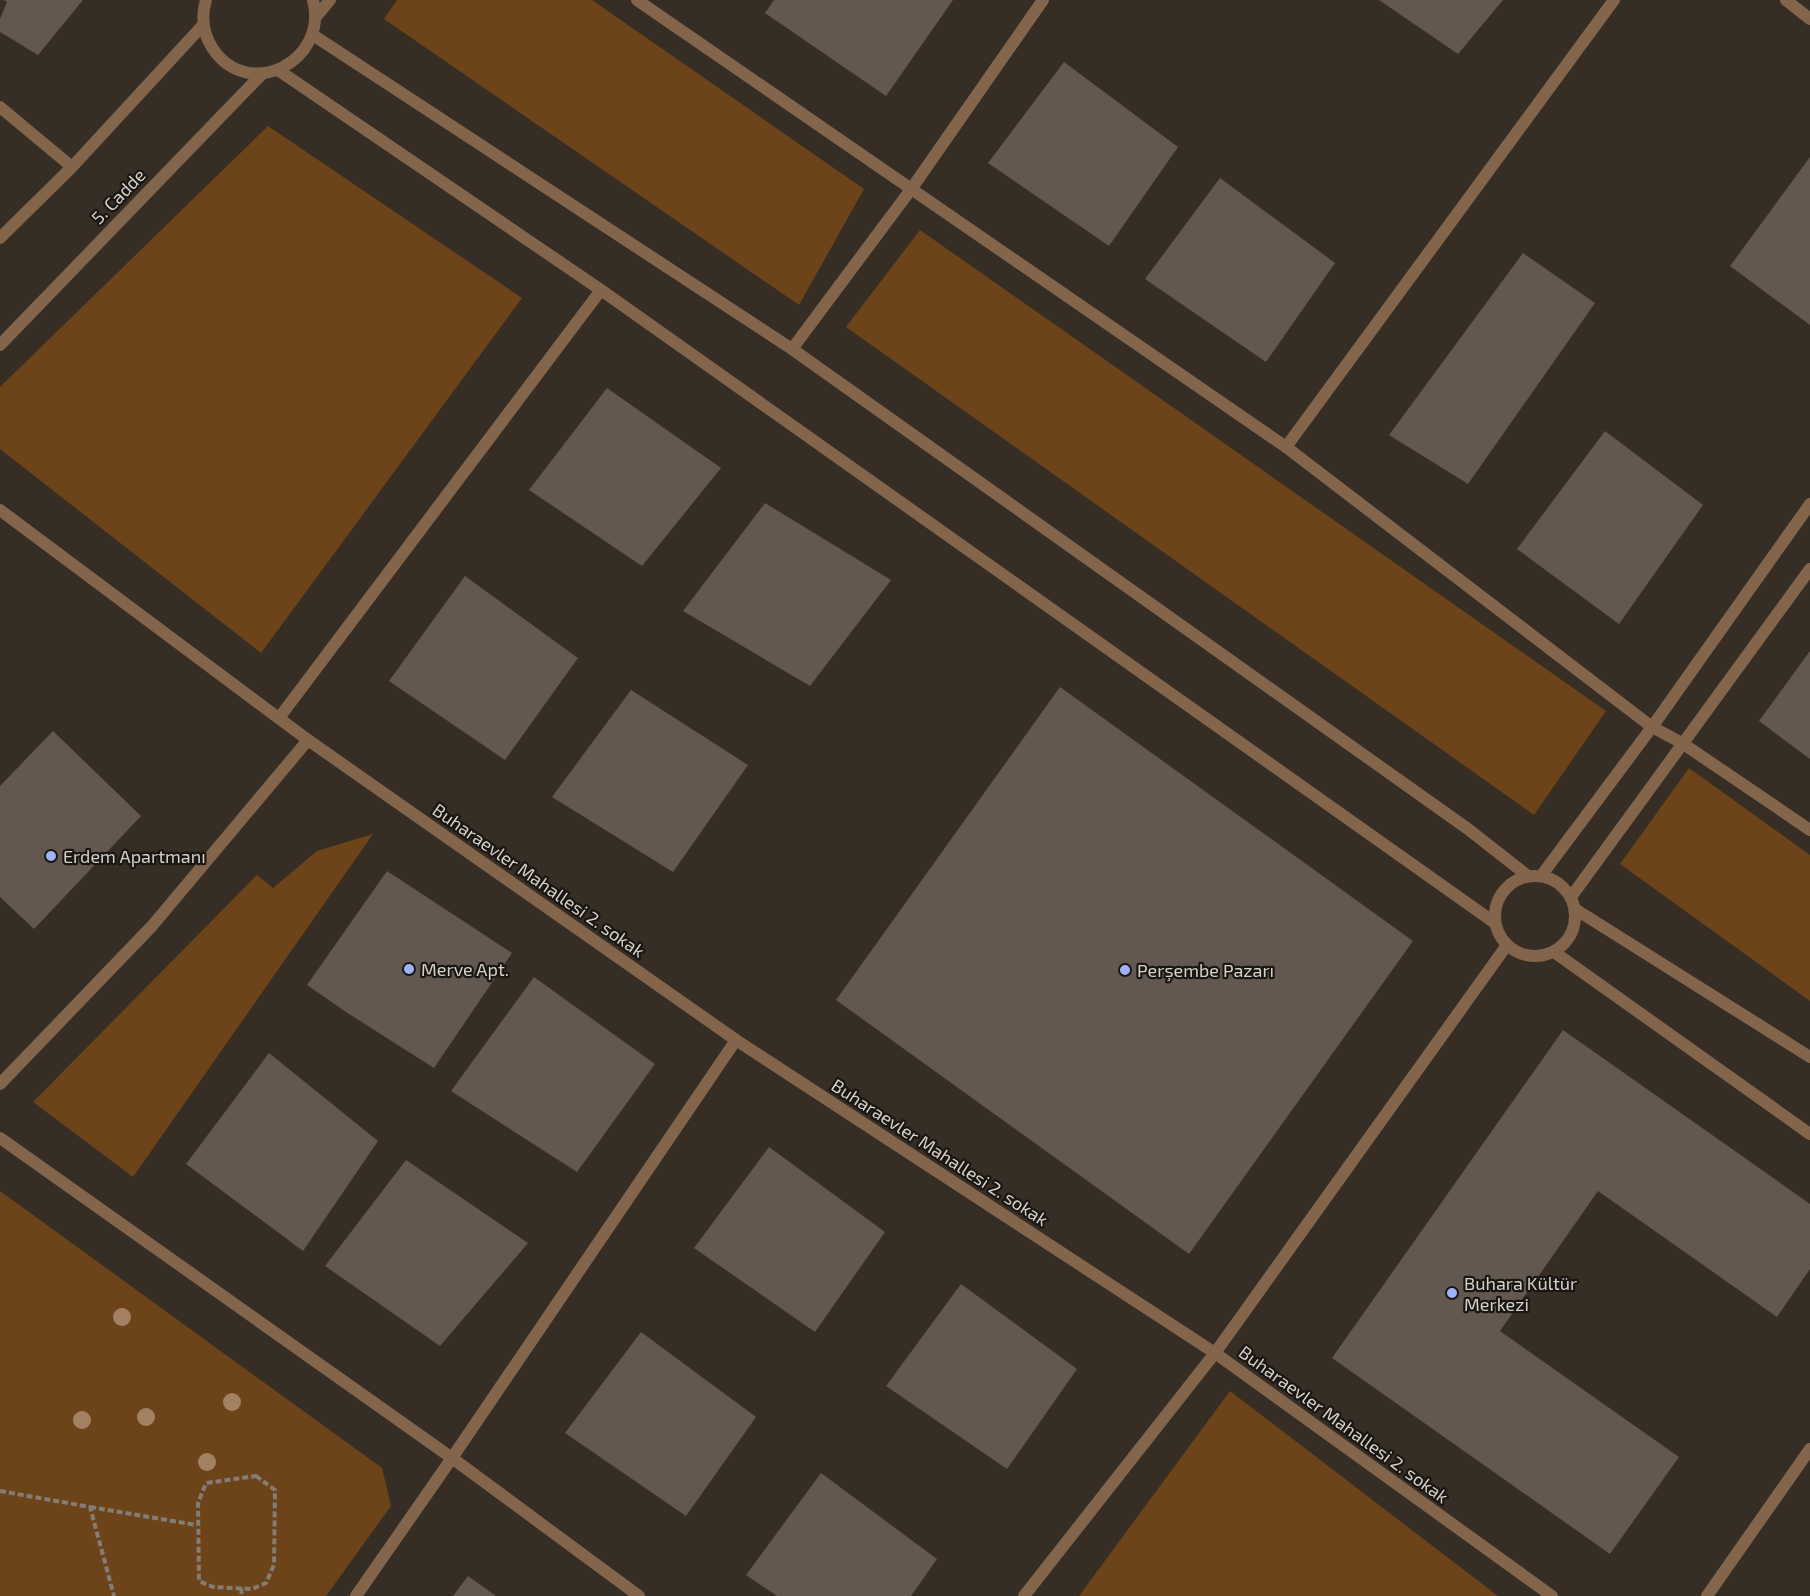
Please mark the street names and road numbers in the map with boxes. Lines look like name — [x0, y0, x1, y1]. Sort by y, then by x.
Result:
street label: 5. Cadde — [86, 164, 150, 228]
street label: Buharaevler Mahallesi 2. sokak — [429, 798, 649, 962]
street label: Buharaevler Mahallesi 2. sokak — [828, 1074, 1052, 1230]
street label: Buharaevler Mahallesi 2. sokak — [1235, 1341, 1453, 1507]

